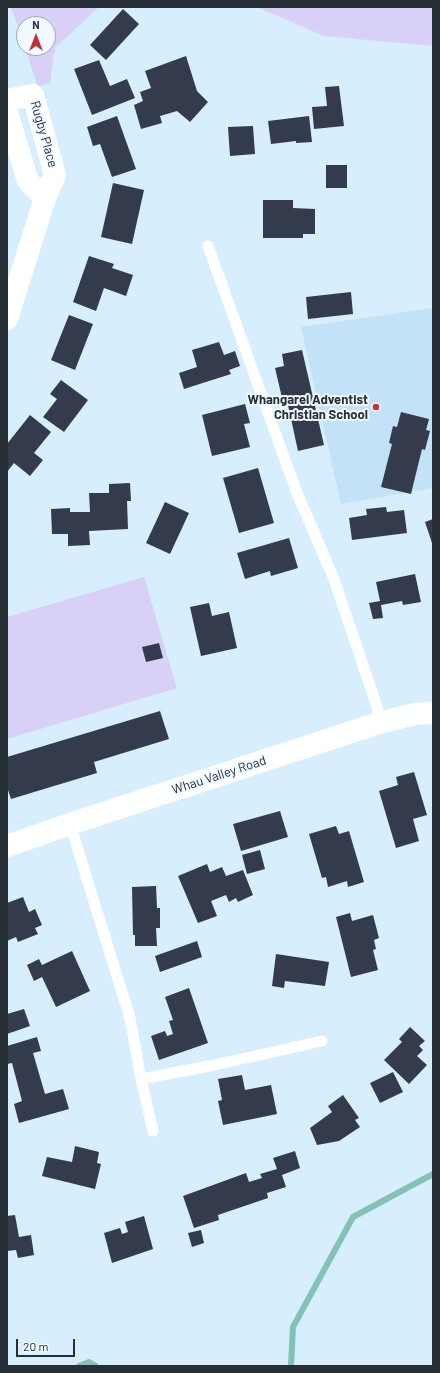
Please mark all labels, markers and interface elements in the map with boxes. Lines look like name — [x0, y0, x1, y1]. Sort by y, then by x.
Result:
north arrow — [16, 16, 56, 56]
text: N — [32, 18, 40, 31]
street label: Rugby Place — [27, 99, 61, 169]
place label: Whangarei Adventist Christian School — [247, 392, 368, 423]
marker: Whangarei Adventist Christian School — [371, 402, 381, 412]
street label: Whau Valley Road — [170, 752, 268, 798]
scale bar — [18, 1331, 77, 1357]
text: 20 m — [23, 1339, 49, 1353]

